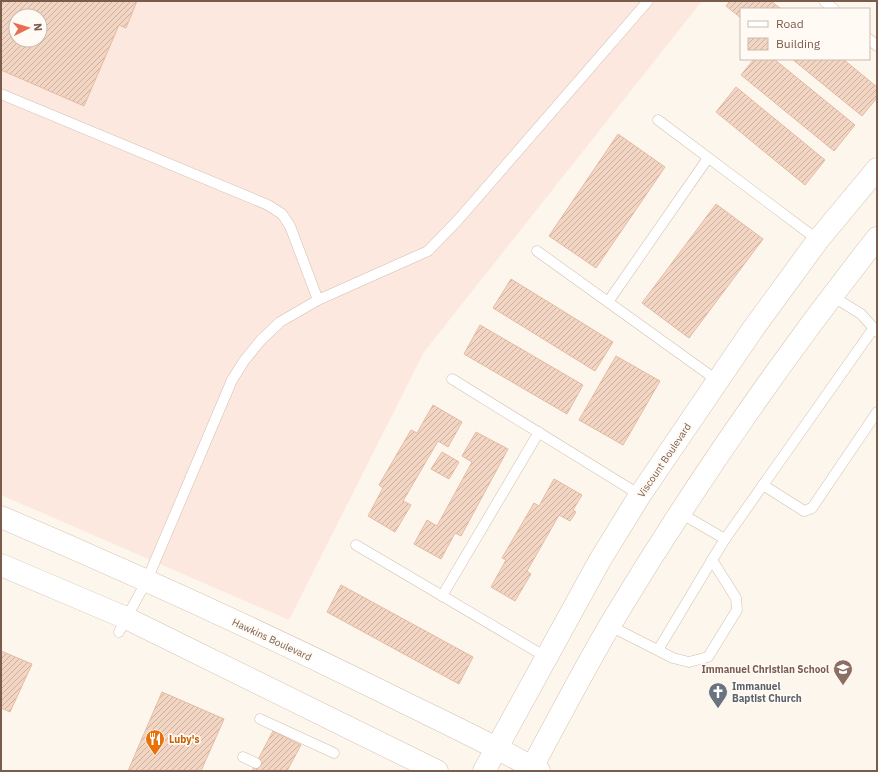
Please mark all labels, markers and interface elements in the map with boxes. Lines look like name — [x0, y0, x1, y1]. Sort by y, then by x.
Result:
north arrow — [8, 8, 48, 48]
legend — [740, 8, 870, 60]
text: Road — [776, 16, 804, 31]
text: N — [31, 23, 45, 32]
text: Building — [776, 36, 821, 51]
street label: Viscount Boulevard — [635, 421, 694, 500]
street label: Hawkins Boulevard — [230, 615, 314, 664]
school or university icon: Immanuel Christian School — [832, 658, 854, 686]
place label: Immanuel Christian School — [701, 663, 829, 676]
place label: Immanuel Baptist Church — [732, 680, 802, 705]
church icon: Immanuel Baptist Church — [707, 681, 729, 709]
restaurant icon: Luby's — [144, 728, 166, 756]
place label: Luby's — [169, 733, 199, 746]

